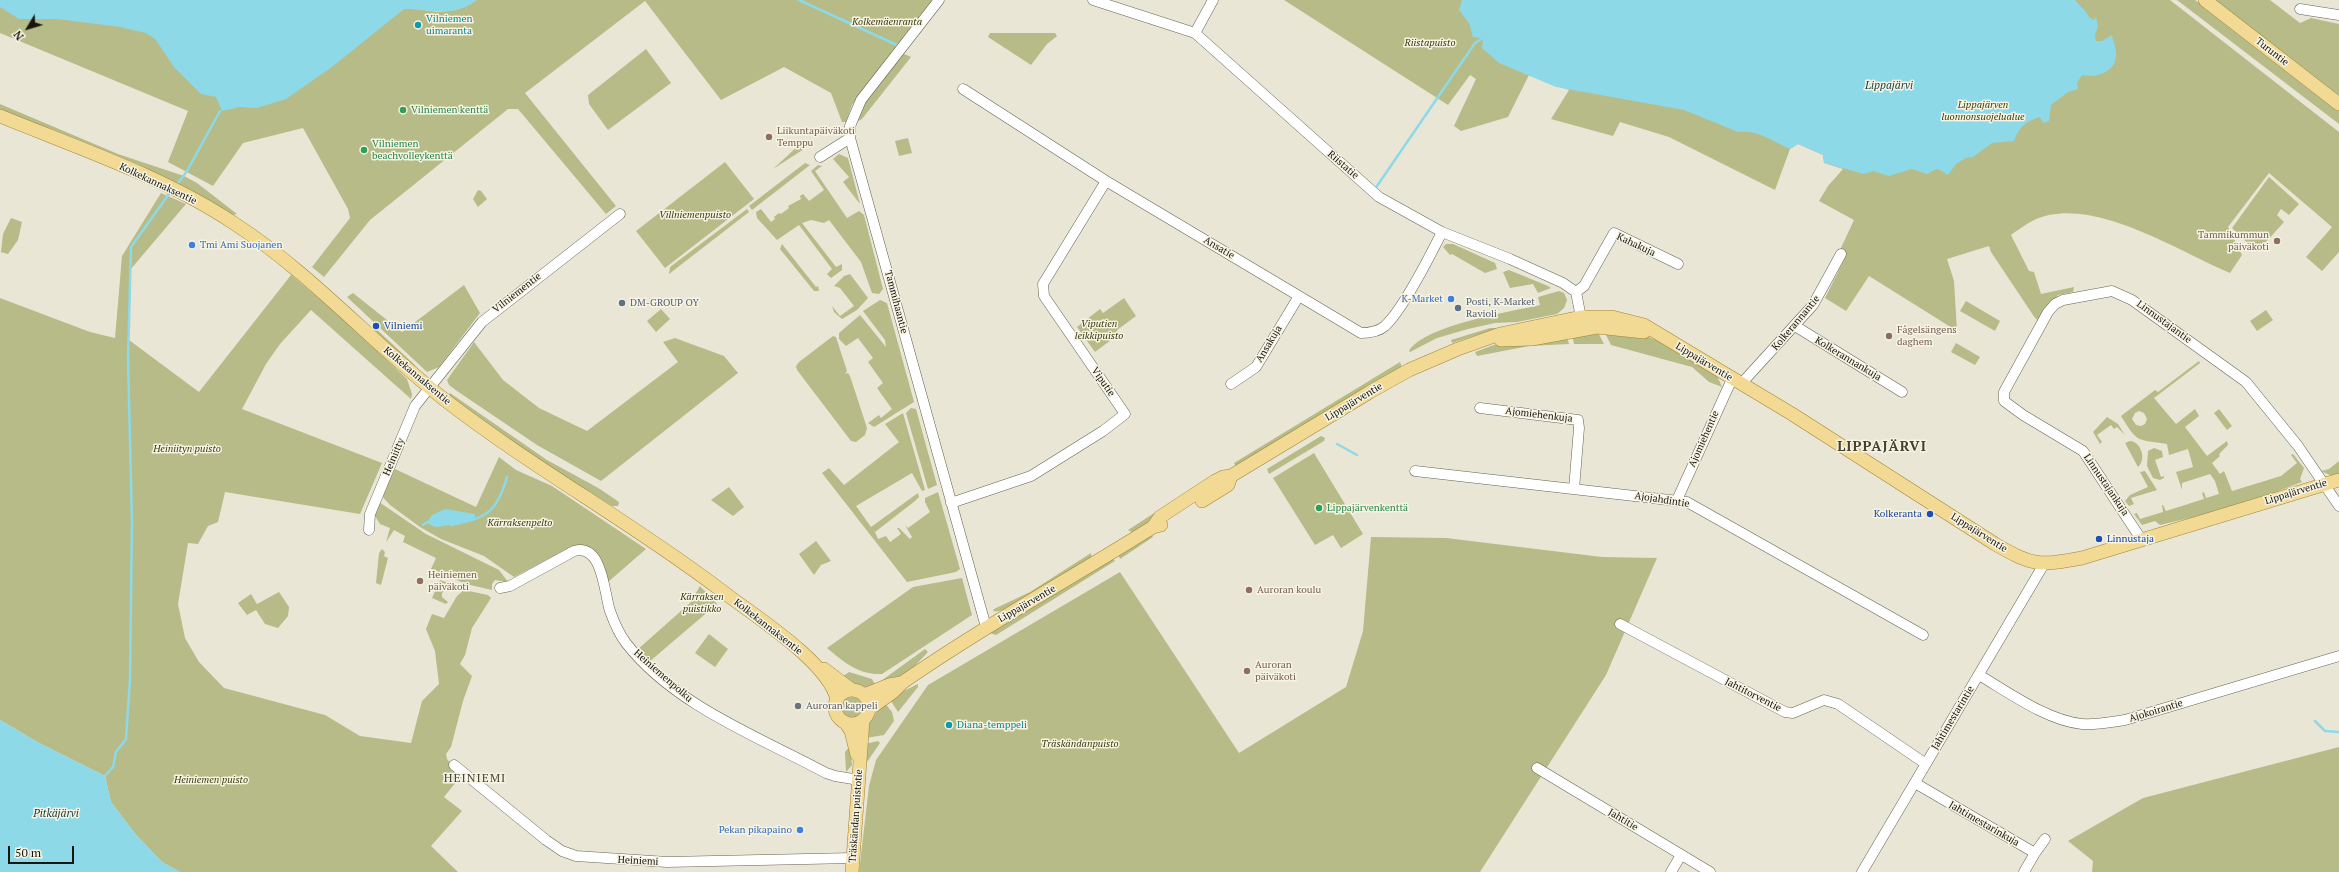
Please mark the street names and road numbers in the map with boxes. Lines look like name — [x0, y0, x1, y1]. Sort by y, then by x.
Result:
street label: Turuntie — [2253, 35, 2291, 69]
street label: Riistatie — [1325, 148, 1361, 182]
street label: Kolkekannaksentie — [117, 161, 199, 207]
street label: Kahakuja — [1615, 231, 1657, 259]
street label: Ansatie — [1201, 234, 1237, 262]
street label: Tammihaantie — [882, 269, 910, 335]
street label: Vilniementie — [490, 270, 544, 316]
street label: Kolkerannantie — [1770, 293, 1822, 353]
street label: Linnustajantie — [2134, 298, 2194, 346]
street label: Ansakuja — [1253, 323, 1285, 365]
street label: Kolkerannankuja — [1813, 334, 1883, 384]
street label: Lippajärventie — [1673, 340, 1735, 384]
street label: Kolkekannaksentie — [381, 344, 453, 408]
street label: Viputie — [1089, 365, 1117, 399]
street label: Lippajärventie — [1323, 380, 1385, 424]
street label: Ajomiehenkuja — [1505, 405, 1573, 425]
street label: Ajomiehentie — [1686, 409, 1722, 469]
street label: Heiniitty — [381, 436, 407, 478]
street label: Linnustajankuja — [2081, 452, 2131, 518]
street label: Lippajärventie — [2263, 477, 2329, 507]
street label: Ajojahdintie — [1634, 490, 1690, 510]
street label: Lippajärventie — [1949, 511, 2009, 555]
street label: Lippajärventie — [996, 583, 1058, 625]
street label: Kolkekannaksentie — [731, 596, 805, 658]
street label: Heiniemenpolku — [631, 647, 695, 705]
street label: Jahtitorventie — [1723, 676, 1783, 714]
street label: Jahtimestarintie — [1929, 684, 1977, 752]
street label: Ajokoirantie — [2128, 697, 2184, 725]
street label: Träskändan puistotie — [847, 769, 865, 863]
street label: Jahtimestarinkuja — [1947, 799, 2021, 849]
street label: Jahtitie — [1606, 806, 1640, 834]
street label: Heiniemi — [617, 854, 659, 868]

